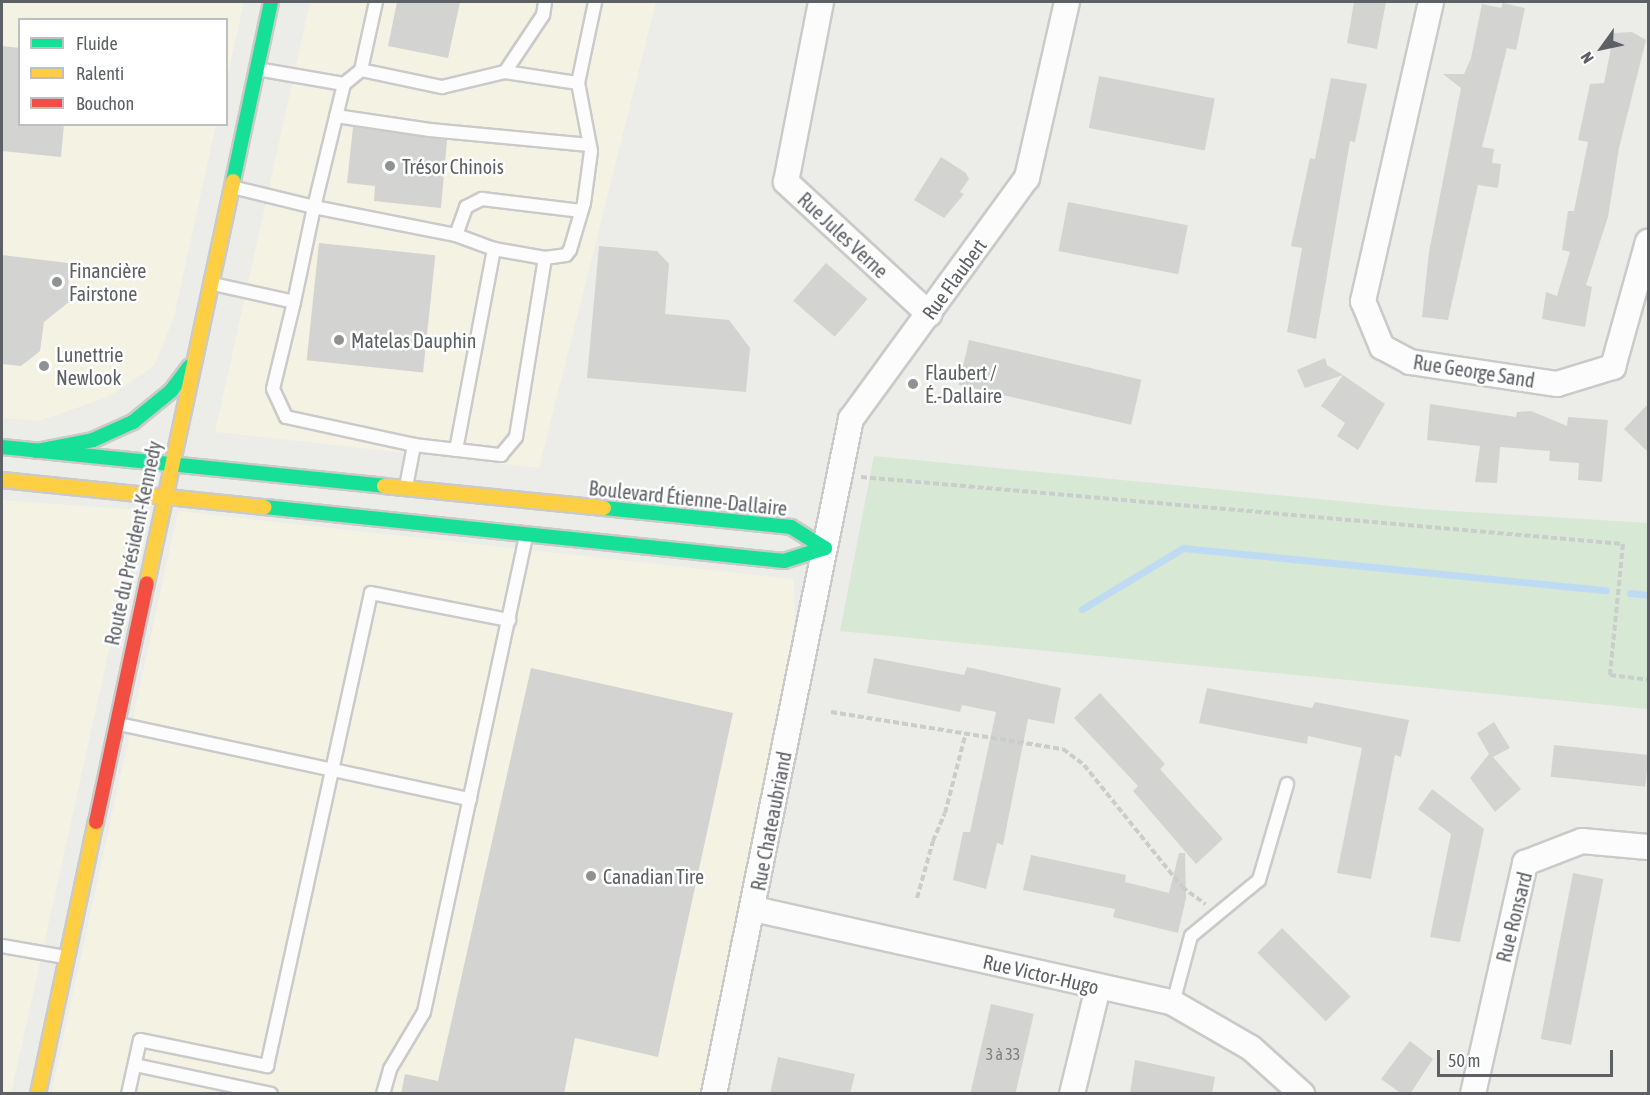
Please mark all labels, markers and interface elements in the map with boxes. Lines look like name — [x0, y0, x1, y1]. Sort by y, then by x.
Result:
legend — [18, 18, 228, 126]
north arrow — [1572, 18, 1632, 78]
text: Fluide — [76, 33, 118, 54]
text: N — [1577, 49, 1597, 67]
text: Ralenti — [76, 63, 124, 84]
text: Bouchon — [76, 93, 134, 114]
place label: Trésor Chinois — [402, 154, 504, 178]
marker: Trésor Chinois — [383, 159, 397, 173]
street label: Rue Jules Verne — [793, 187, 893, 283]
street label: Rue Flaubert — [917, 234, 991, 324]
place label: Financière Fairstone — [69, 258, 146, 305]
marker: Financière Fairstone — [50, 275, 64, 289]
place label: Matelas Dauphin — [351, 328, 476, 352]
marker: Matelas Dauphin — [332, 333, 346, 347]
place label: Lunettrie Newlook — [56, 342, 123, 389]
street label: Rue George Sand — [1412, 350, 1536, 392]
marker: Lunettrie Newlook — [37, 359, 51, 373]
place label: Flaubert / É.-Dallaire — [925, 360, 1002, 407]
marker: Flaubert / É.-Dallaire — [906, 377, 920, 391]
street label: Route du Président-Kennedy — [100, 439, 166, 647]
street label: Boulevard Étienne-Dallaire — [588, 476, 788, 520]
street label: Rue Chateaubriand — [746, 749, 796, 893]
place label: Canadian Tire — [603, 864, 704, 888]
marker: Canadian Tire — [584, 869, 598, 883]
street label: Rue Ronsard — [1491, 869, 1537, 965]
street label: Rue Victor-Hugo — [981, 949, 1101, 999]
scale bar — [1440, 1038, 1616, 1076]
house number: 3 à 33 — [986, 1044, 1020, 1064]
text: 50 m — [1448, 1050, 1480, 1071]

